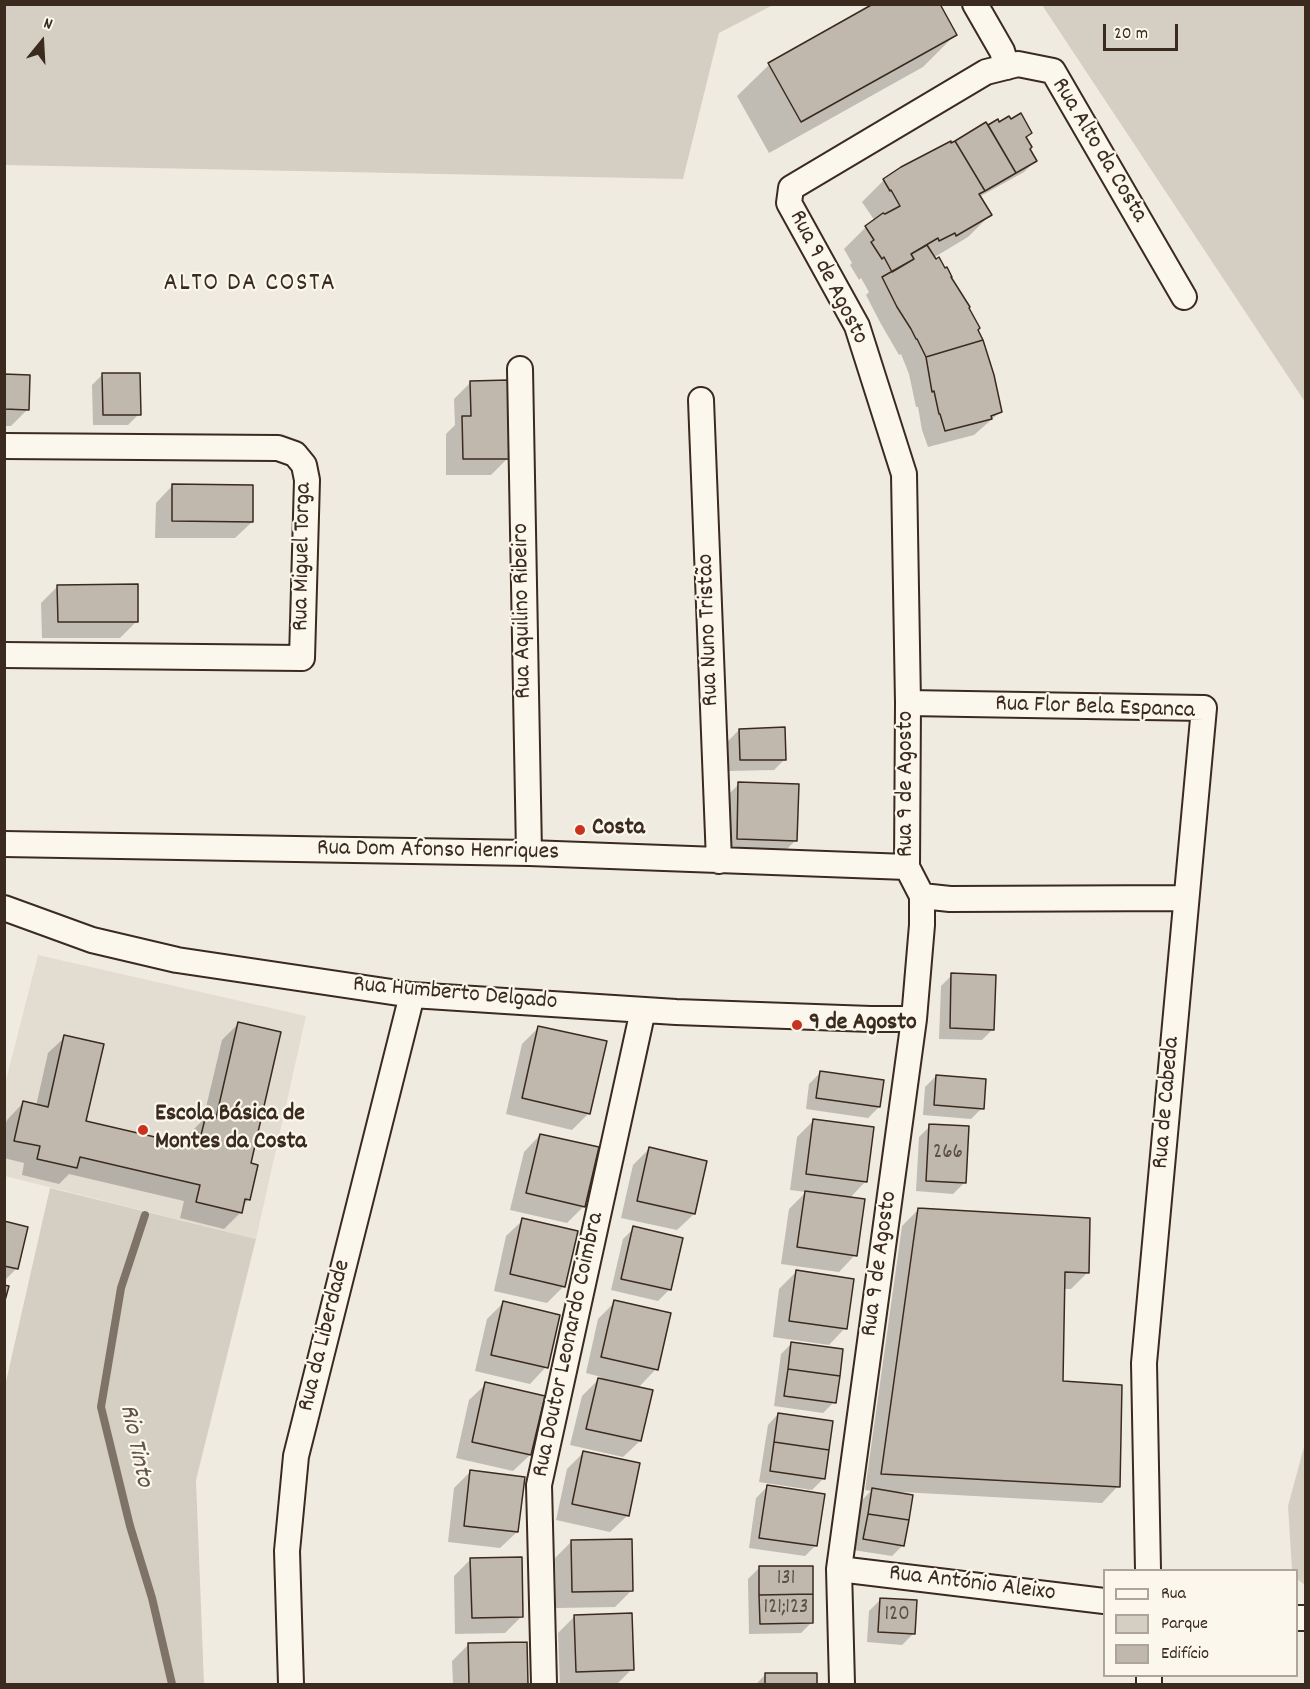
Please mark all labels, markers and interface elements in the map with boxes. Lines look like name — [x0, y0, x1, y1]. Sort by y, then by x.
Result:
north arrow — [12, 12, 72, 72]
text: N — [40, 12, 55, 37]
scale bar — [1106, 12, 1181, 50]
text: 20 m — [1114, 22, 1148, 47]
street label: Rua Alto da Costa — [1044, 74, 1152, 228]
street label: Rua 9 de Agosto — [781, 206, 873, 350]
district label: ALTO DA COSTA — [163, 269, 337, 301]
street label: Rua Miguel Torga — [288, 482, 320, 632]
street label: Rua Aquilino Ribeiro — [508, 523, 540, 699]
street label: Rua Nuno Tristão — [693, 553, 727, 707]
street label: Rua Flor Bela Espanca — [995, 691, 1195, 727]
street label: Rua 9 de Agosto — [894, 711, 922, 857]
place label: Costa — [592, 816, 645, 844]
marker: Costa — [573, 823, 587, 837]
street label: Rua Dom Afonso Henriques — [317, 835, 559, 869]
street label: Rua Humberto Delgado — [352, 972, 558, 1018]
place label: 9 de Agosto — [809, 1011, 917, 1039]
marker: 9 de Agosto — [790, 1018, 804, 1032]
street label: Rua de Cabeda — [1148, 1036, 1188, 1170]
place label: Escola Básica de Montes da Costa — [155, 1102, 307, 1158]
marker: Escola Básica de Montes da Costa — [136, 1123, 150, 1137]
house number: 266 — [933, 1141, 963, 1167]
street label: Rua 9 de Agosto — [857, 1189, 905, 1339]
street label: Rua Doutor Leonardo Coimbra — [528, 1210, 612, 1480]
street label: Rua da Liberdade — [293, 1257, 359, 1415]
water label: Rio Tinto — [110, 1402, 158, 1490]
street label: Rua António Aleixo — [887, 1560, 1057, 1610]
house number: 131 — [777, 1567, 795, 1593]
legend — [1103, 1569, 1298, 1677]
text: Rua — [1161, 1582, 1186, 1607]
house number: 121;123 — [764, 1596, 808, 1622]
house number: 120 — [884, 1603, 910, 1629]
text: Parque — [1161, 1612, 1208, 1637]
text: Edifício — [1161, 1642, 1209, 1667]

